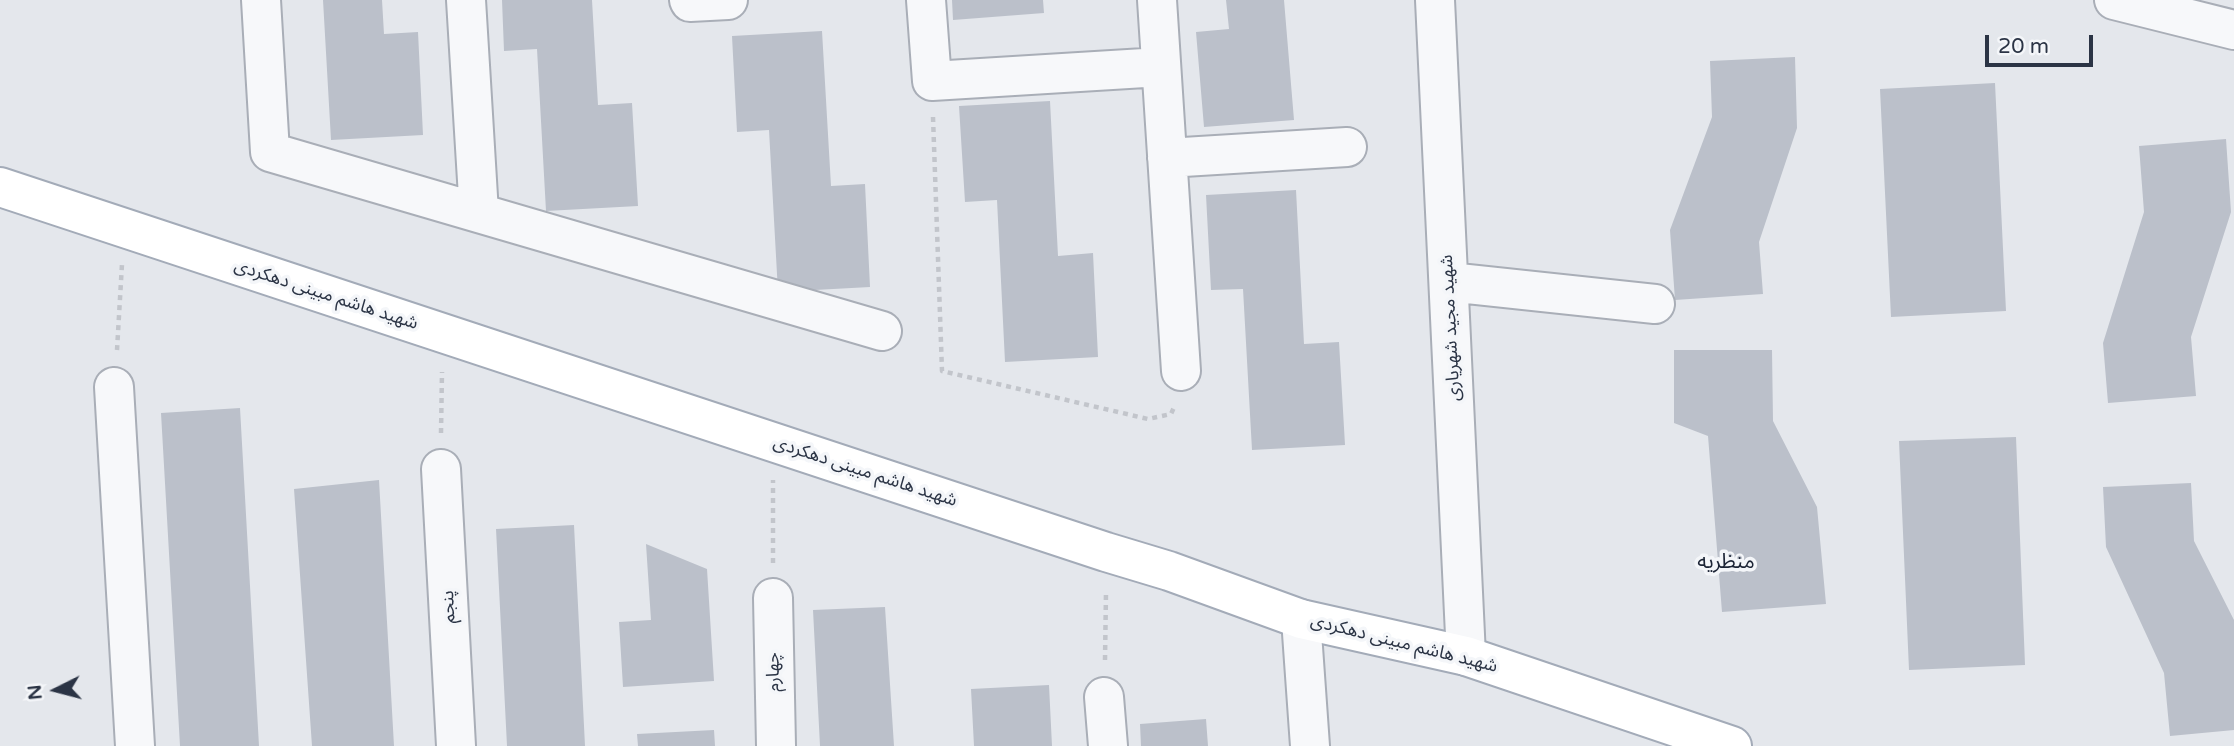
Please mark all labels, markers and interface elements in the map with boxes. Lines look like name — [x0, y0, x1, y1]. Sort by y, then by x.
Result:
scale bar — [1989, 21, 2098, 65]
text: 20 m — [1998, 34, 2049, 59]
street label: شهید مجید شهریاری — [1436, 254, 1466, 402]
street label: شهید هاشم مبینی دهکردی — [231, 255, 421, 335]
street label: شهید هاشم مبینی دهکردی — [770, 432, 960, 512]
district label: منظریه — [1697, 549, 1755, 575]
street label: پنجم — [437, 590, 461, 624]
street label: شهید هاشم مبینی دهکردی — [1308, 610, 1500, 678]
street label: چهارم — [763, 652, 785, 692]
north arrow — [21, 655, 91, 725]
text: N — [23, 683, 47, 701]

